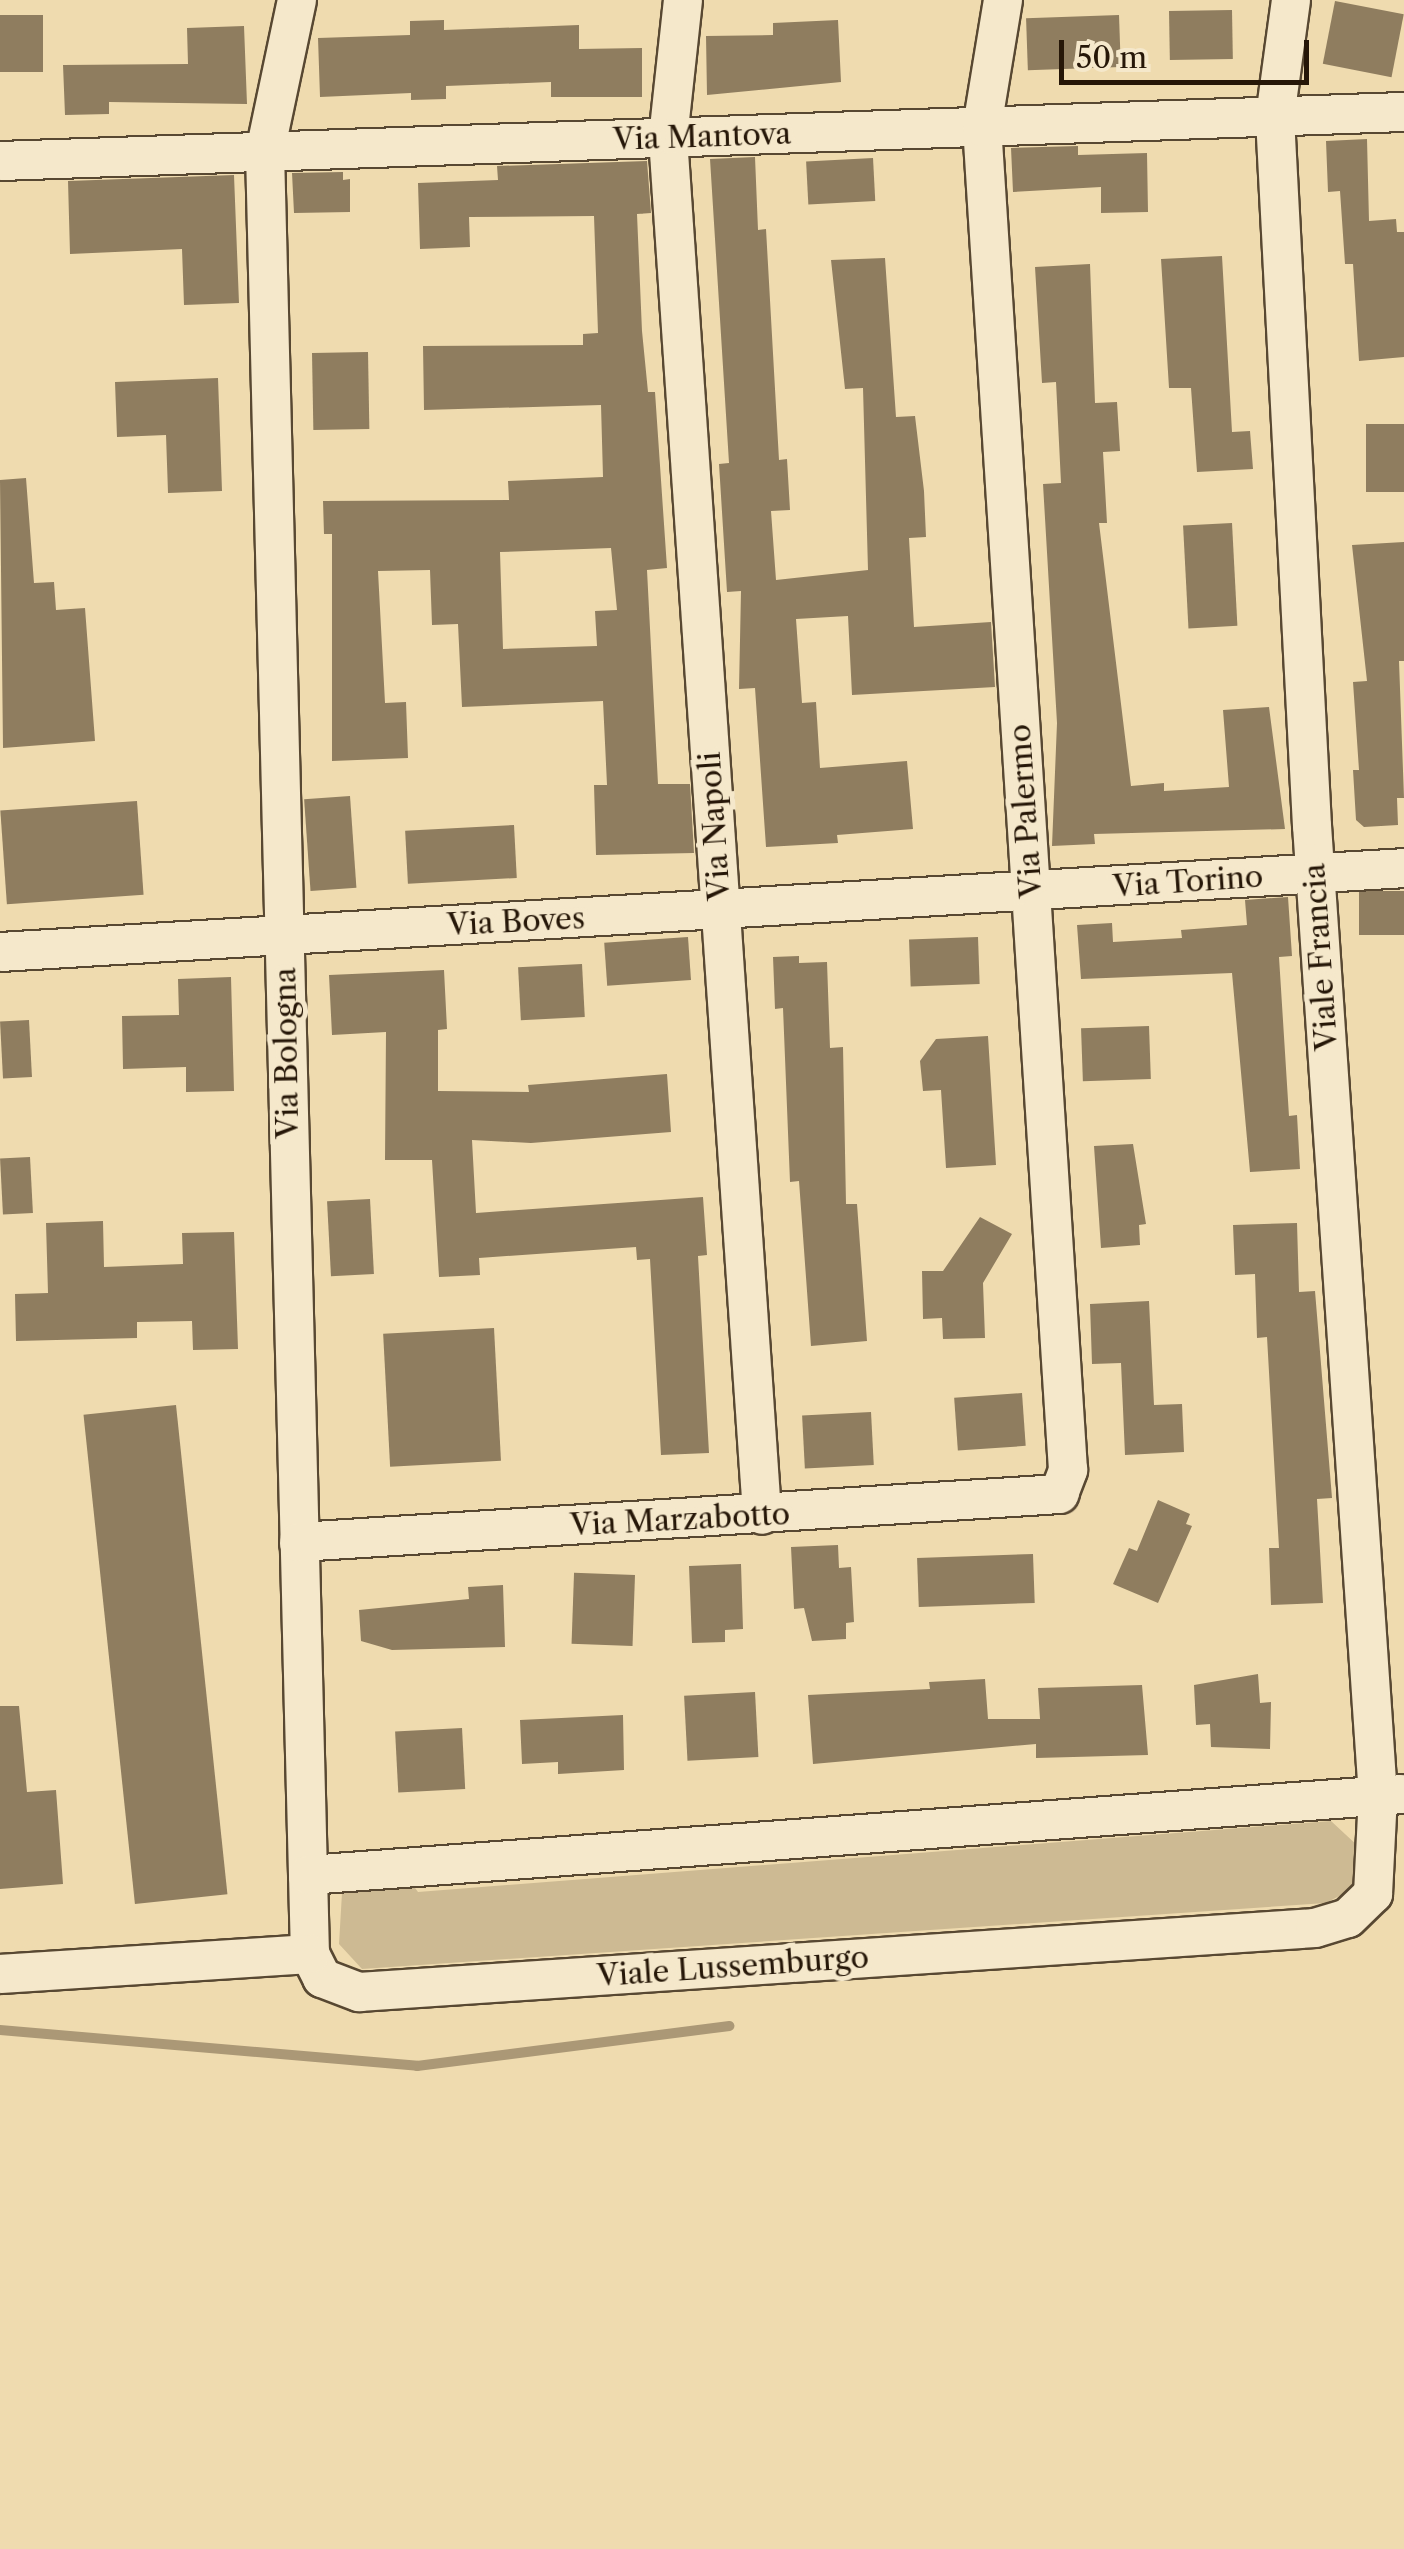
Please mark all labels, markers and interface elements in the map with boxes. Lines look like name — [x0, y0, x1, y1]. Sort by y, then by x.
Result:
scale bar — [1064, 20, 1314, 82]
text: 50 m — [1076, 39, 1147, 76]
street label: Via Mantova — [612, 116, 792, 158]
street label: Via Palermo — [1002, 723, 1050, 899]
street label: Via Napoli — [692, 750, 738, 902]
street label: Via Torino — [1111, 859, 1265, 905]
street label: Viale Francia — [1297, 862, 1345, 1052]
street label: Via Boves — [446, 900, 586, 944]
street label: Via Bologna — [268, 967, 306, 1139]
street label: Via Marzabotto — [569, 1496, 791, 1544]
street label: Viale Lussemburgo — [596, 1940, 870, 1994]

